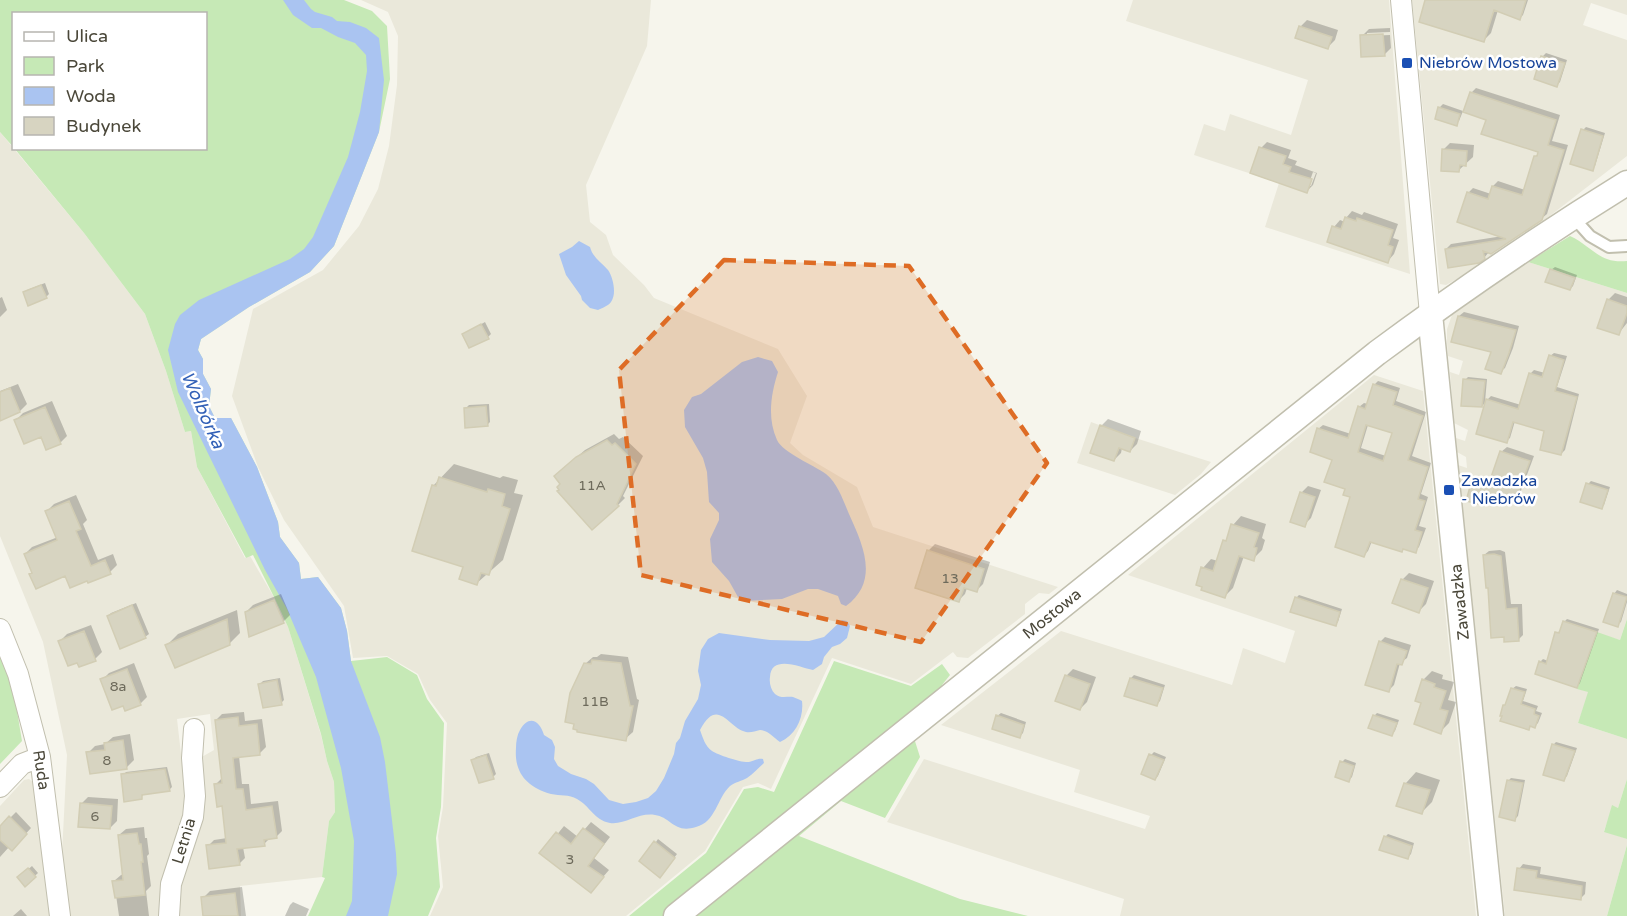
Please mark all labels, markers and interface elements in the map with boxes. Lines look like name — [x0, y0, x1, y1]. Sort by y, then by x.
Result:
legend — [12, 12, 207, 150]
text: Ulica — [66, 25, 108, 47]
place label: Niebrów Mostowa — [1419, 53, 1557, 73]
text: Park — [66, 55, 105, 77]
marker: Niebrów Mostowa — [1400, 56, 1414, 70]
text: Woda — [66, 85, 116, 107]
text: Budynek — [66, 115, 141, 137]
water label: Wolbórka — [176, 368, 230, 453]
place label: Zawadzka - Niebrów — [1461, 471, 1537, 509]
house number: 11A — [578, 477, 606, 494]
marker: Zawadzka - Niebrów — [1442, 483, 1456, 497]
street label: Zawadzka — [1446, 563, 1474, 641]
house number: 13 — [941, 570, 959, 587]
street label: Mostowa — [1019, 584, 1085, 644]
house number: 8a — [110, 678, 126, 695]
house number: 11B — [581, 693, 609, 710]
street label: Ruda — [28, 749, 54, 791]
house number: 8 — [103, 752, 112, 769]
house number: 6 — [91, 808, 100, 825]
street label: Letnia — [168, 816, 200, 866]
house number: 3 — [566, 851, 574, 868]

